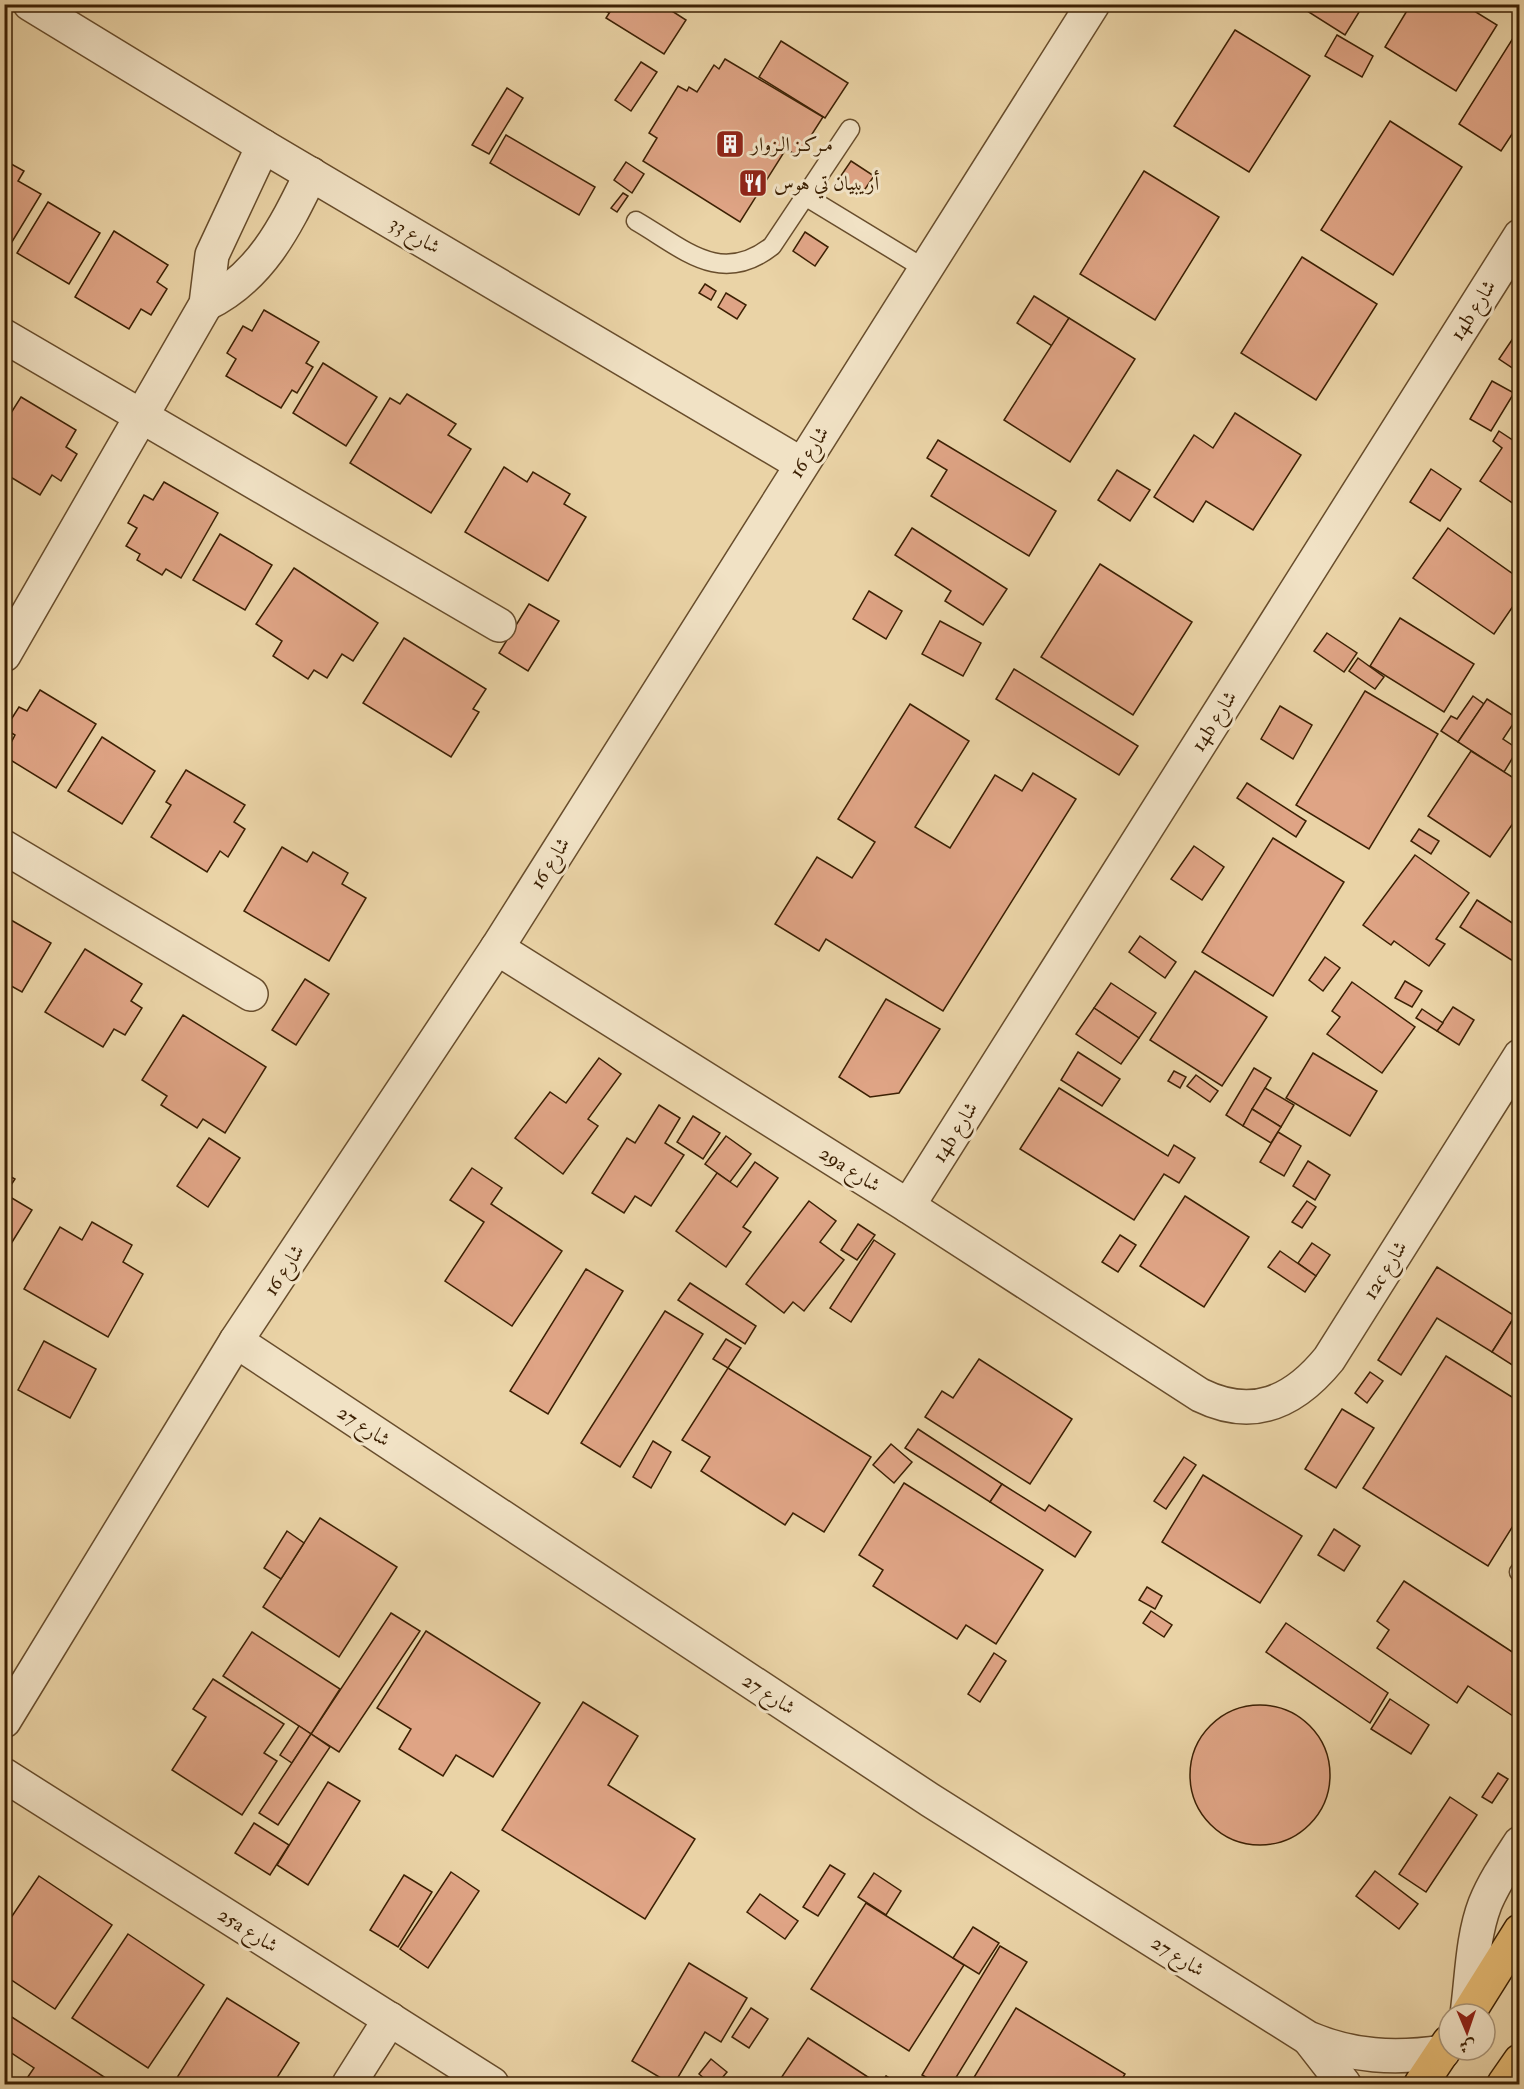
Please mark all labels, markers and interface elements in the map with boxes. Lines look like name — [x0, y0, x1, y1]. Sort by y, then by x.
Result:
building icon: مـركـز الـزوار — [714, 128, 746, 160]
place label: مـركـز الـزوار — [749, 132, 833, 157]
restaurant icon: أريبيان تي هوس — [737, 167, 769, 199]
place label: أريبيان تي هوس — [774, 169, 880, 199]
street label: شارع 33 — [383, 211, 445, 264]
street label: 14b شارع — [1445, 275, 1506, 348]
street label: شارع 16 — [784, 422, 839, 485]
street label: 14b شارع — [1186, 686, 1247, 759]
street label: شارع 16 — [525, 833, 580, 896]
street label: 14b شارع — [927, 1097, 988, 1170]
street label: 29a شارع — [812, 1141, 885, 1202]
street label: 12c شارع — [1357, 1236, 1417, 1307]
street label: شارع 16 — [258, 1240, 314, 1303]
street label: شارع 27 — [330, 1400, 395, 1457]
street label: شارع 27 — [735, 1668, 800, 1725]
street label: 25a شارع — [211, 1902, 283, 1962]
street label: شارع 27 — [1144, 1930, 1209, 1986]
north arrow — [1437, 2002, 1497, 2062]
text: ش — [1459, 2036, 1476, 2056]

